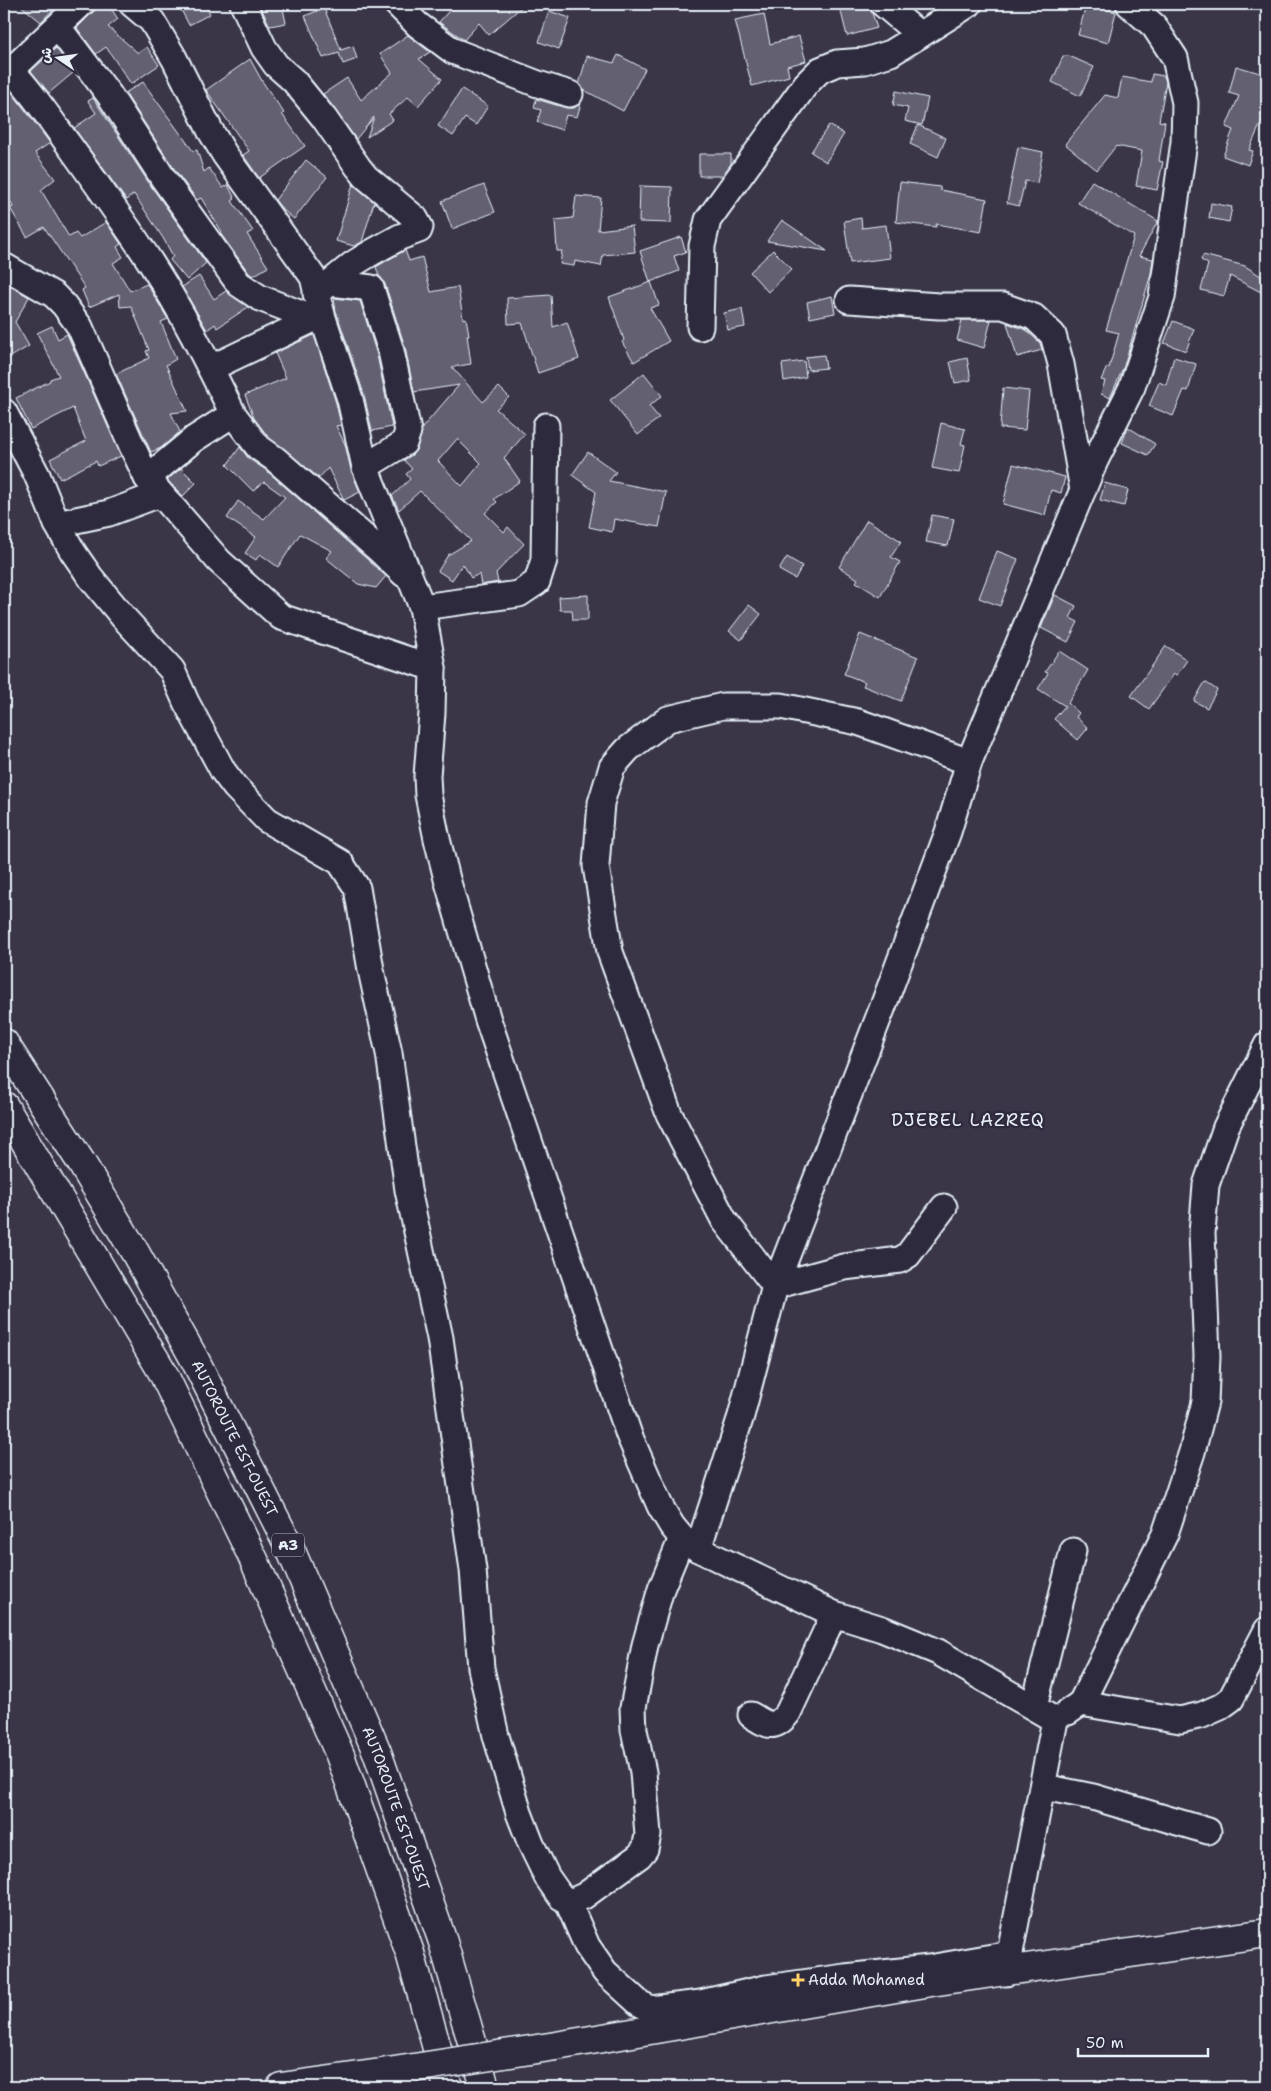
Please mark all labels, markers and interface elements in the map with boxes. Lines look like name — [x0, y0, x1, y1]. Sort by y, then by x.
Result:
north arrow — [32, 32, 82, 82]
text: ش — [35, 46, 56, 65]
district label: DJEBEL LAZREQ — [891, 1108, 1045, 1132]
street label: AUTOROUTE EST-OUEST — [187, 1357, 282, 1520]
road number: A3 — [272, 1534, 304, 1556]
street label: AUTOROUTE EST-OUEST — [357, 1723, 434, 1893]
place label: Adda Mohamed — [808, 1970, 925, 1990]
marker: Adda Mohamed — [792, 1974, 804, 1986]
scale bar — [1078, 2026, 1208, 2058]
text: 50 m — [1086, 2033, 1124, 2053]

